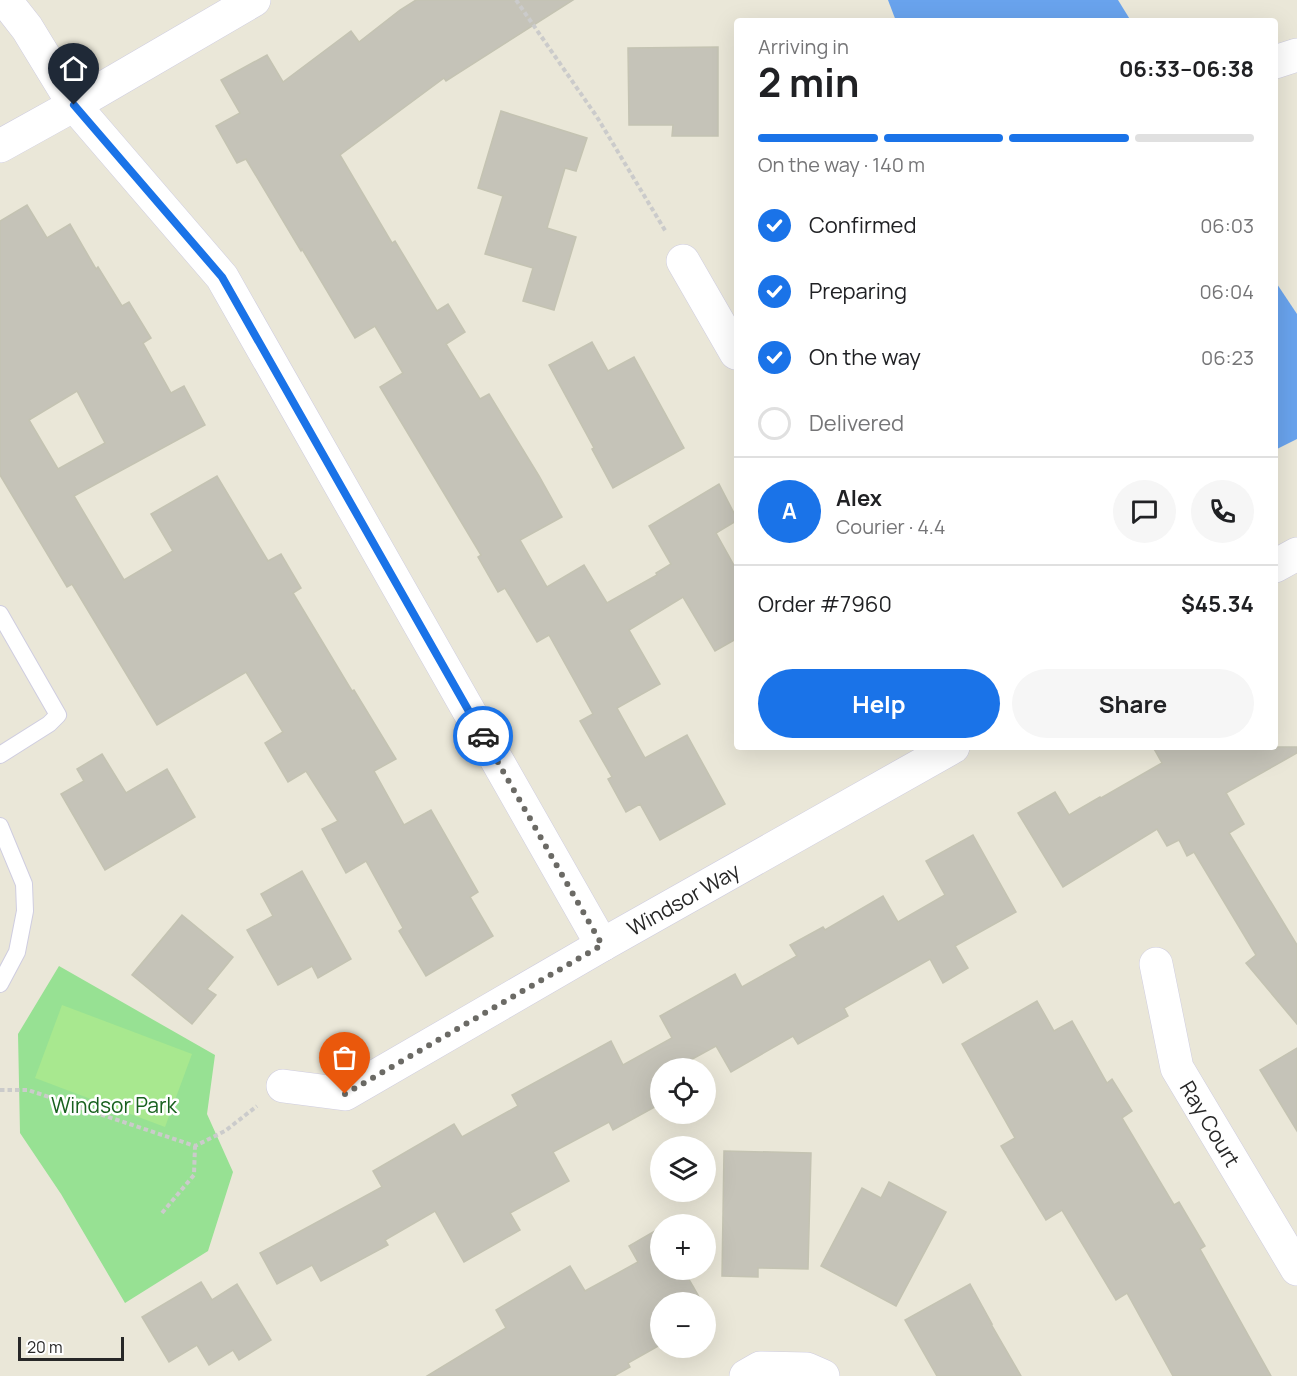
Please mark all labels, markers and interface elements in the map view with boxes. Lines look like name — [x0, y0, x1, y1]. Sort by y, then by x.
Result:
text: Arriving in — [758, 33, 849, 60]
pin — [48, 43, 99, 105]
icon: home — [57, 52, 90, 85]
text: 06:33–06:38 — [1119, 54, 1254, 84]
text: 2 min — [758, 55, 859, 109]
text: On the way · 140 m — [758, 151, 925, 178]
icon: check — [758, 209, 791, 242]
text: Confirmed — [809, 210, 917, 240]
text: 06:03 — [1200, 212, 1254, 239]
icon: check — [758, 275, 791, 308]
text: Preparing — [809, 276, 907, 306]
text: 06:04 — [1199, 278, 1254, 305]
icon: check — [758, 341, 791, 374]
text: On the way — [809, 342, 921, 372]
text: 06:23 — [1201, 344, 1254, 371]
text: Delivered — [809, 408, 904, 438]
button: chat — [1113, 480, 1176, 543]
button: phone — [1191, 480, 1254, 543]
text: Alex — [836, 483, 882, 513]
text: A — [782, 496, 797, 526]
text: Courier · 4.4 — [836, 513, 946, 540]
text: Order #7960 — [758, 589, 892, 619]
text: $45.34 — [1181, 589, 1254, 619]
button: Help — [758, 669, 1000, 738]
button: Share — [1012, 669, 1254, 738]
courier — [453, 706, 513, 766]
icon: car — [467, 720, 500, 753]
street label: Windsor Way — [622, 856, 745, 942]
pin — [319, 1032, 370, 1094]
icon: bag — [328, 1041, 361, 1074]
map controls — [650, 1058, 716, 1358]
button: locate — [650, 1058, 716, 1124]
street label: Ray Court — [1174, 1076, 1247, 1172]
park label: Windsor Park — [51, 1091, 178, 1119]
button: layers — [650, 1136, 716, 1202]
button: + — [650, 1214, 716, 1280]
button: − — [650, 1292, 716, 1358]
scale bar — [18, 1334, 124, 1362]
text: 20 m — [27, 1336, 63, 1358]

